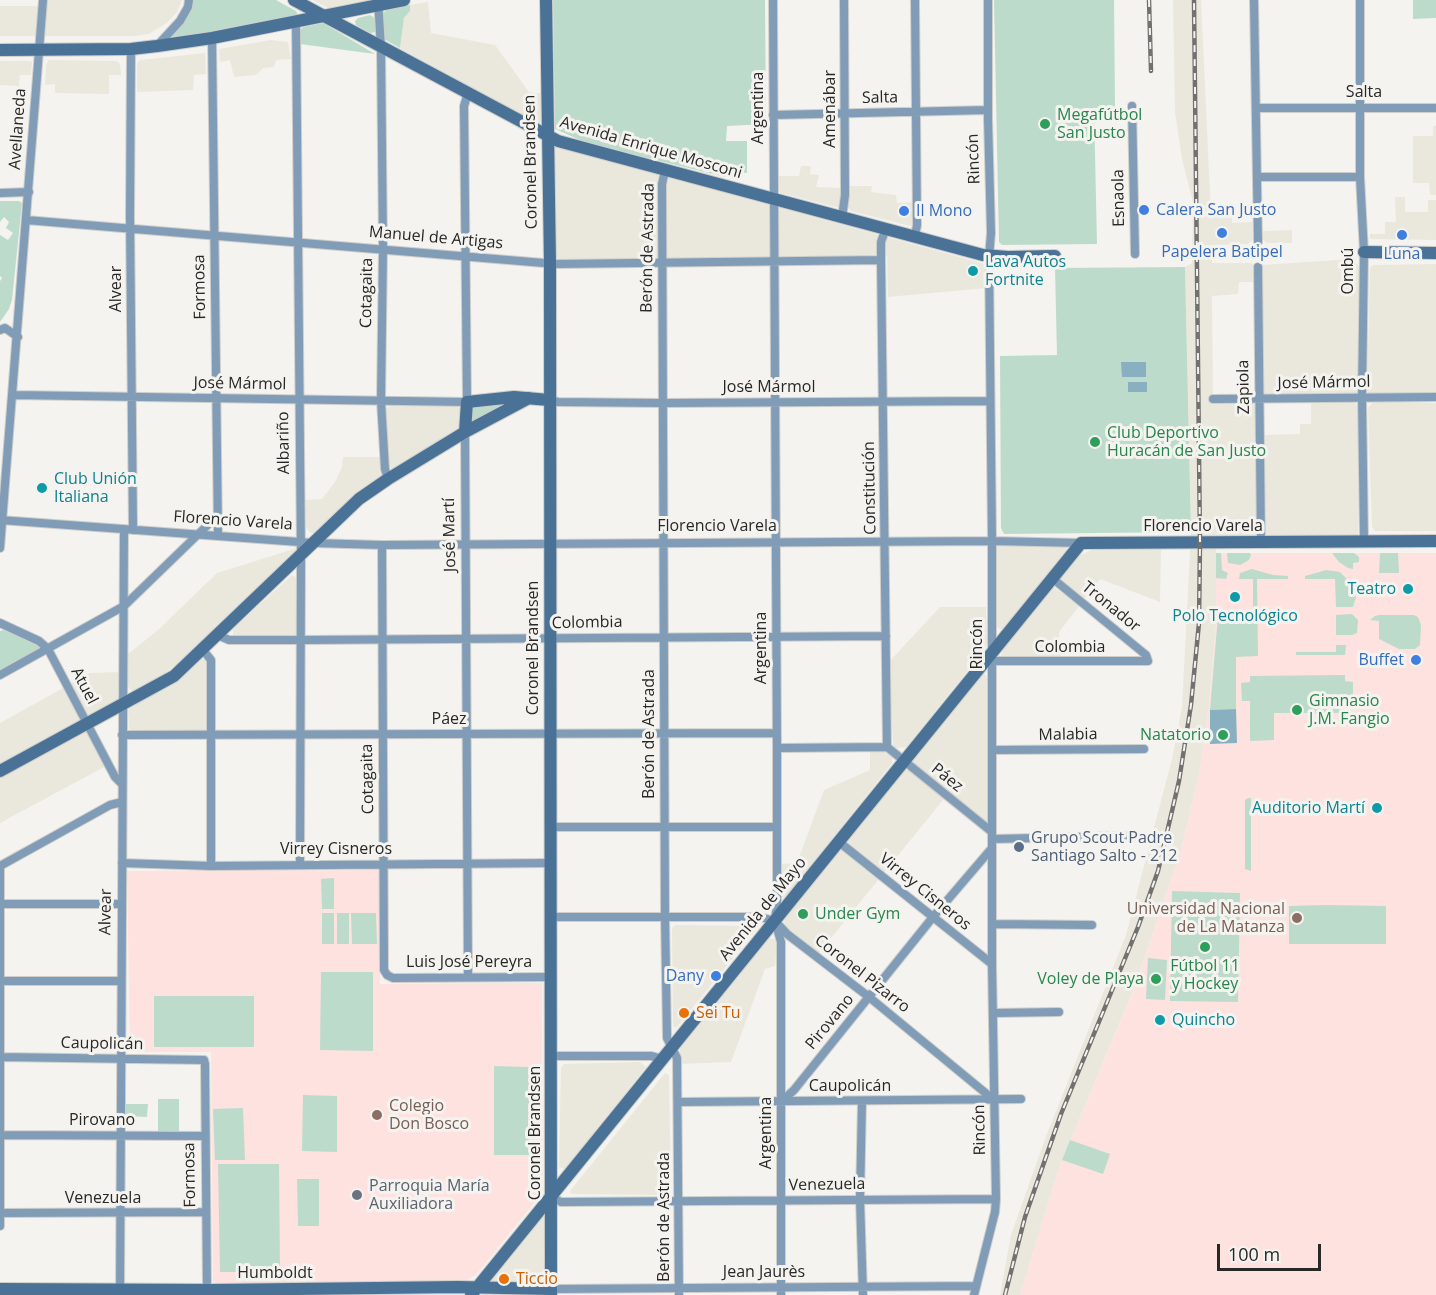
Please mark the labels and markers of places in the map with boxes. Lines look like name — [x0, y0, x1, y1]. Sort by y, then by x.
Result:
place label: Megafútbol San Justo — [1057, 105, 1142, 143]
marker: Megafútbol San Justo — [1038, 117, 1052, 131]
place label: Calera San Justo — [1156, 200, 1276, 220]
place label: Il Mono — [916, 201, 972, 221]
marker: Calera San Justo — [1137, 203, 1151, 217]
marker: Il Mono — [897, 204, 911, 218]
marker: Papelera Batipel — [1215, 226, 1229, 240]
marker: Luna — [1395, 228, 1409, 242]
place label: Papelera Batipel — [1161, 242, 1283, 262]
place label: Luna — [1384, 244, 1420, 264]
place label: Lava Autos Fortnite — [985, 252, 1066, 290]
marker: Lava Autos Fortnite — [966, 264, 980, 278]
place label: Club Deportivo Huracán de San Justo — [1107, 423, 1266, 461]
marker: Club Deportivo Huracán de San Justo — [1088, 435, 1102, 449]
place label: Club Unión Italiana — [54, 469, 137, 507]
marker: Club Unión Italiana — [35, 481, 49, 495]
place label: Teatro — [1347, 579, 1396, 599]
marker: Teatro — [1401, 582, 1415, 596]
marker: Polo Tecnológico — [1228, 590, 1242, 604]
place label: Polo Tecnológico — [1172, 606, 1298, 626]
place label: Buffet — [1358, 650, 1404, 670]
marker: Buffet — [1409, 653, 1423, 667]
place label: Gimnasio J.M. Fangio — [1309, 691, 1390, 729]
marker: Gimnasio J.M. Fangio — [1290, 703, 1304, 717]
place label: Natatorio — [1140, 725, 1211, 745]
marker: Natatorio — [1216, 728, 1230, 742]
place label: Auditorio Martí — [1252, 798, 1365, 818]
marker: Auditorio Martí — [1370, 801, 1384, 815]
place label: Grupo Scout Padre Santiago Salto - 212 — [1031, 828, 1178, 866]
marker: Grupo Scout Padre Santiago Salto - 212 — [1012, 840, 1026, 854]
place label: Universidad Nacional de La Matanza — [1127, 899, 1285, 937]
place label: Under Gym — [815, 904, 900, 924]
marker: Under Gym — [796, 907, 810, 921]
marker: Universidad Nacional de La Matanza — [1290, 911, 1304, 925]
marker: Fútbol 11 y Hockey — [1198, 940, 1212, 954]
place label: Fútbol 11 y Hockey — [1170, 956, 1240, 994]
place label: Dany — [666, 966, 704, 986]
marker: Dany — [709, 969, 723, 983]
place label: Voley de Playa — [1037, 969, 1144, 989]
marker: Voley de Playa — [1149, 972, 1163, 986]
place label: Sei Tu — [696, 1003, 741, 1023]
marker: Sei Tu — [677, 1006, 691, 1020]
place label: Quincho — [1172, 1010, 1235, 1030]
marker: Quincho — [1153, 1013, 1167, 1027]
place label: Colegio Don Bosco — [389, 1096, 469, 1134]
marker: Colegio Don Bosco — [370, 1108, 384, 1122]
place label: Parroquia María Auxiliadora — [369, 1176, 490, 1214]
marker: Parroquia María Auxiliadora — [350, 1188, 364, 1202]
place label: Ticcio — [516, 1269, 558, 1289]
marker: Ticcio — [497, 1272, 511, 1286]

